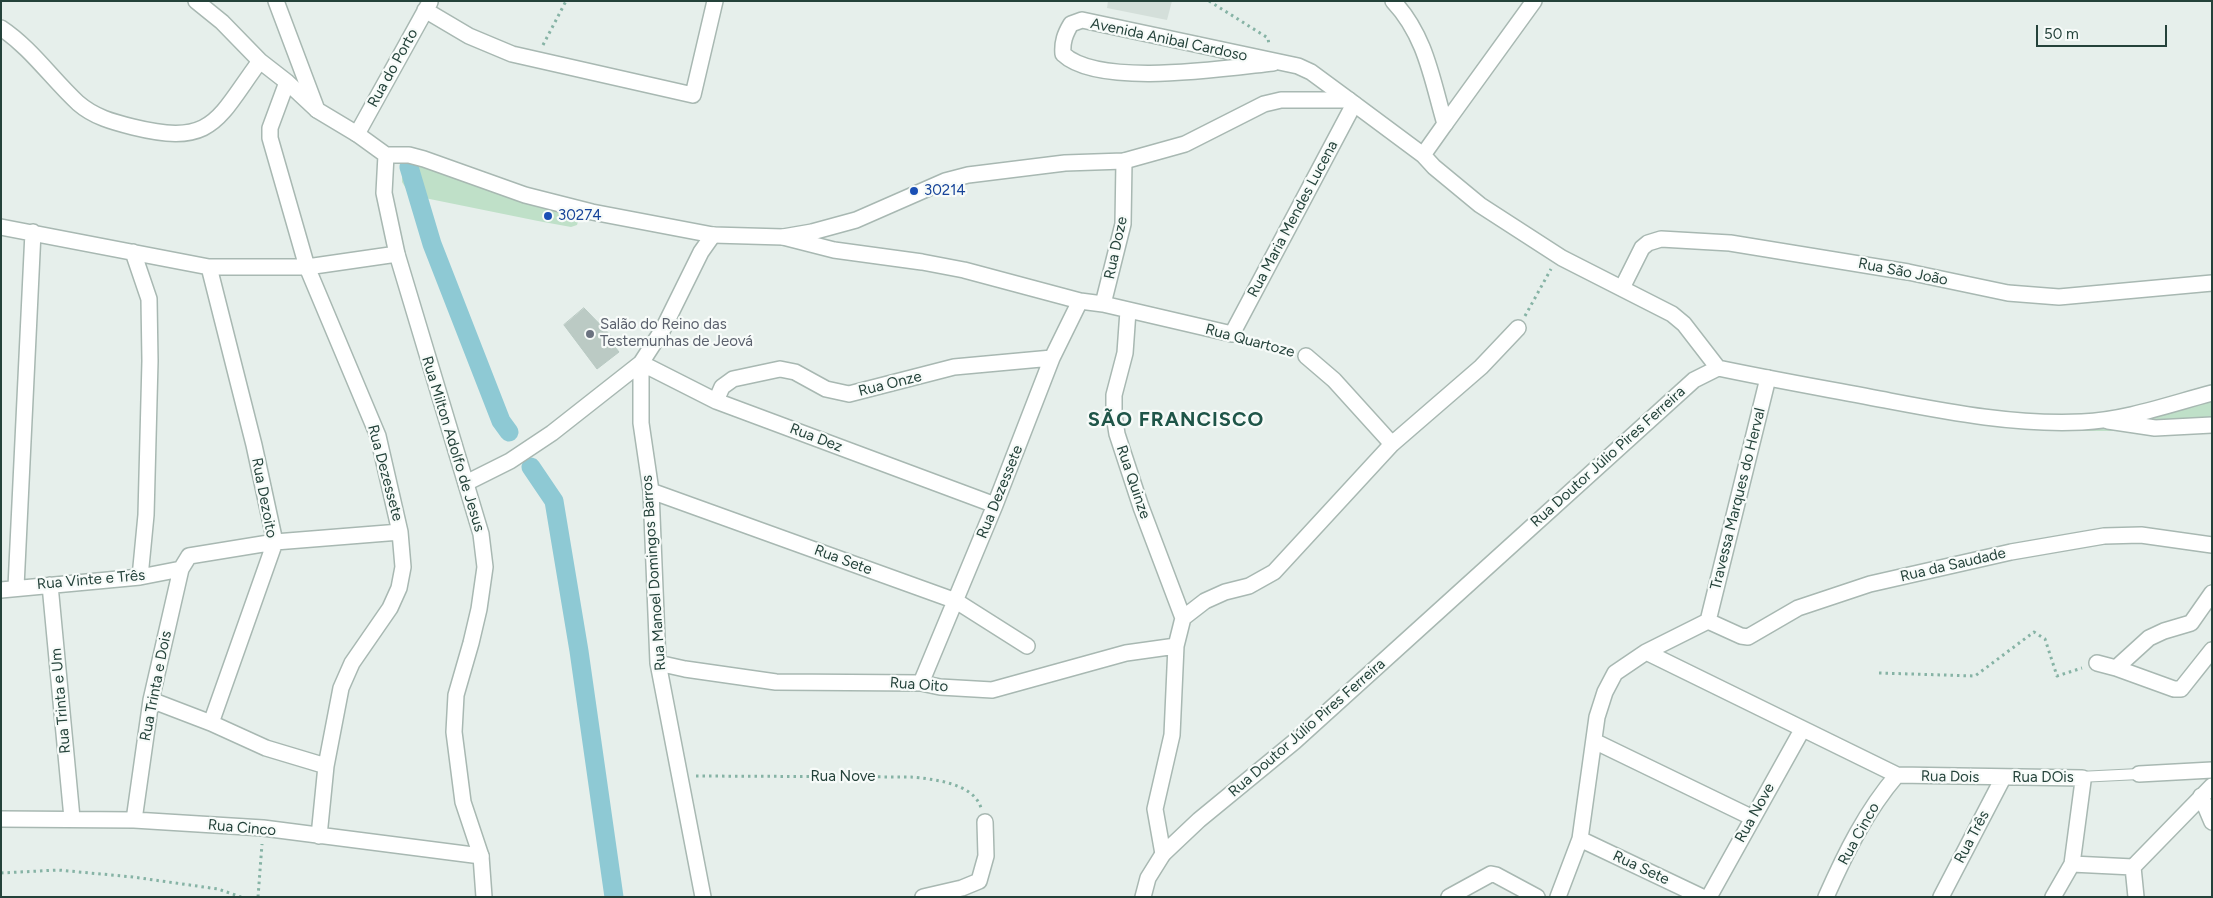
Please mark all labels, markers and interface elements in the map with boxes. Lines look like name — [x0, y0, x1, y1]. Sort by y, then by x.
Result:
street label: Avenida Anibal Cardoso — [1089, 15, 1249, 65]
scale bar — [2038, 15, 2169, 47]
text: 50 m — [2044, 25, 2079, 43]
street label: Rua do Porto — [364, 26, 422, 110]
street label: Rua Maria Mendes Lucena — [1244, 138, 1342, 300]
place label: 30214 — [924, 182, 966, 200]
marker: 30214 — [908, 185, 920, 197]
place label: 30274 — [558, 207, 602, 225]
marker: 30274 — [542, 210, 554, 222]
street label: Rua Doze — [1101, 215, 1131, 281]
street label: Rua São João — [1857, 254, 1949, 290]
place label: Salão do Reino das Testemunhas de Jeová — [600, 316, 753, 351]
street label: Rua Quartoze — [1203, 320, 1297, 362]
marker: Salão do Reino das Testemunhas de Jeová — [584, 328, 596, 340]
street label: Rua Milton Adolfo de Jesus — [418, 354, 488, 534]
street label: Rua Onze — [856, 367, 924, 401]
street label: Rua Doutor Júlio Pires Ferreira — [1527, 383, 1689, 531]
street label: Travessa Marques do Herval — [1707, 406, 1769, 592]
district label: SÃO FRANCISCO — [1086, 408, 1266, 432]
street label: Rua Dez — [787, 420, 845, 456]
street label: Rua Dezessete — [363, 423, 407, 523]
street label: Rua Dezessete — [973, 443, 1027, 541]
street label: Rua Quinze — [1112, 443, 1154, 521]
street label: Rua Dezoito — [247, 456, 281, 540]
street label: Rua Manoel Domingos Barros — [638, 475, 670, 671]
street label: Rua Sete — [812, 541, 874, 579]
street label: Rua da Saudade — [1898, 544, 2008, 586]
street label: Rua Vinte e Três — [36, 566, 146, 594]
street label: Rua Trinta e Dois — [136, 629, 176, 743]
street label: Rua Trinta e Um — [47, 647, 75, 755]
street label: Rua Doutor Júlio Pires Ferreira — [1225, 655, 1389, 801]
street label: Rua Oito — [889, 674, 949, 696]
street label: Rua Dois — [1921, 767, 1979, 787]
street label: Rua Nove — [810, 768, 876, 786]
street label: Rua DOis — [2012, 769, 2074, 787]
street label: Rua Nove — [1731, 780, 1779, 846]
street label: Rua Cinco — [1835, 800, 1883, 868]
street label: Rua Três — [1951, 808, 1993, 866]
street label: Rua Cinco — [207, 816, 277, 840]
street label: Rua Sete — [1610, 847, 1672, 889]

